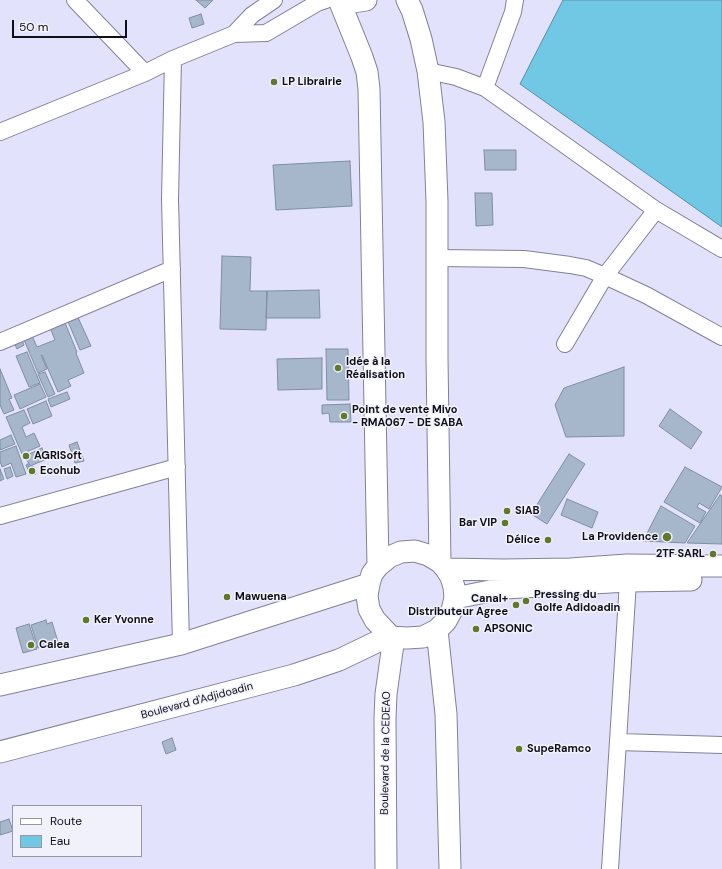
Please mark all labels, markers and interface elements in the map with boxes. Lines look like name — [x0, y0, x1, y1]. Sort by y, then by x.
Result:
scale bar — [14, 12, 129, 38]
text: 50 m — [19, 19, 48, 35]
place label: LP Librairie — [282, 75, 342, 89]
marker: LP Librairie — [269, 77, 279, 87]
place label: Idée à la Réalisation — [346, 355, 405, 381]
marker: Idée à la Réalisation — [333, 363, 343, 373]
place label: Point de vente Mivo - RMA067 - DE SABA — [352, 403, 463, 429]
marker: Point de vente Mivo - RMA067 - DE SABA — [339, 411, 349, 421]
place label: AGRISoft — [34, 449, 82, 463]
marker: AGRISoft — [21, 451, 31, 461]
place label: Ecohub — [40, 464, 81, 478]
marker: Ecohub — [27, 466, 37, 476]
place label: SIAB — [515, 504, 539, 518]
marker: SIAB — [502, 506, 512, 516]
place label: Bar VIP — [459, 516, 497, 530]
marker: Bar VIP — [500, 518, 510, 528]
place label: La Providence — [582, 530, 658, 544]
marker: La Providence — [661, 531, 673, 543]
place label: Délice — [506, 533, 540, 547]
marker: Délice — [543, 535, 553, 545]
place label: 2TF SARL — [656, 547, 705, 561]
marker: 2TF SARL — [708, 549, 718, 559]
place label: Pressing du Golfe Adidoadin — [534, 588, 620, 614]
place label: Mawuena — [235, 590, 287, 604]
marker: Mawuena — [222, 592, 232, 602]
place label: Canal+ Distributeur Agree — [408, 592, 508, 618]
marker: Pressing du Golfe Adidoadin — [521, 596, 531, 606]
marker: Canal+ Distributeur Agree — [511, 600, 521, 610]
place label: Ker Yvonne — [94, 613, 154, 627]
marker: Ker Yvonne — [81, 615, 91, 625]
place label: APSONIC — [484, 622, 533, 636]
marker: APSONIC — [471, 624, 481, 634]
place label: Calea — [39, 638, 70, 652]
marker: Calea — [26, 640, 36, 650]
street label: Boulevard d'Adjidoadin — [139, 680, 255, 722]
street label: Boulevard de la CEDEAO — [378, 691, 394, 815]
place label: SupeRamco — [527, 742, 591, 756]
marker: SupeRamco — [514, 744, 524, 754]
legend — [12, 805, 142, 857]
text: Route — [50, 813, 82, 829]
text: Eau — [50, 833, 70, 849]

